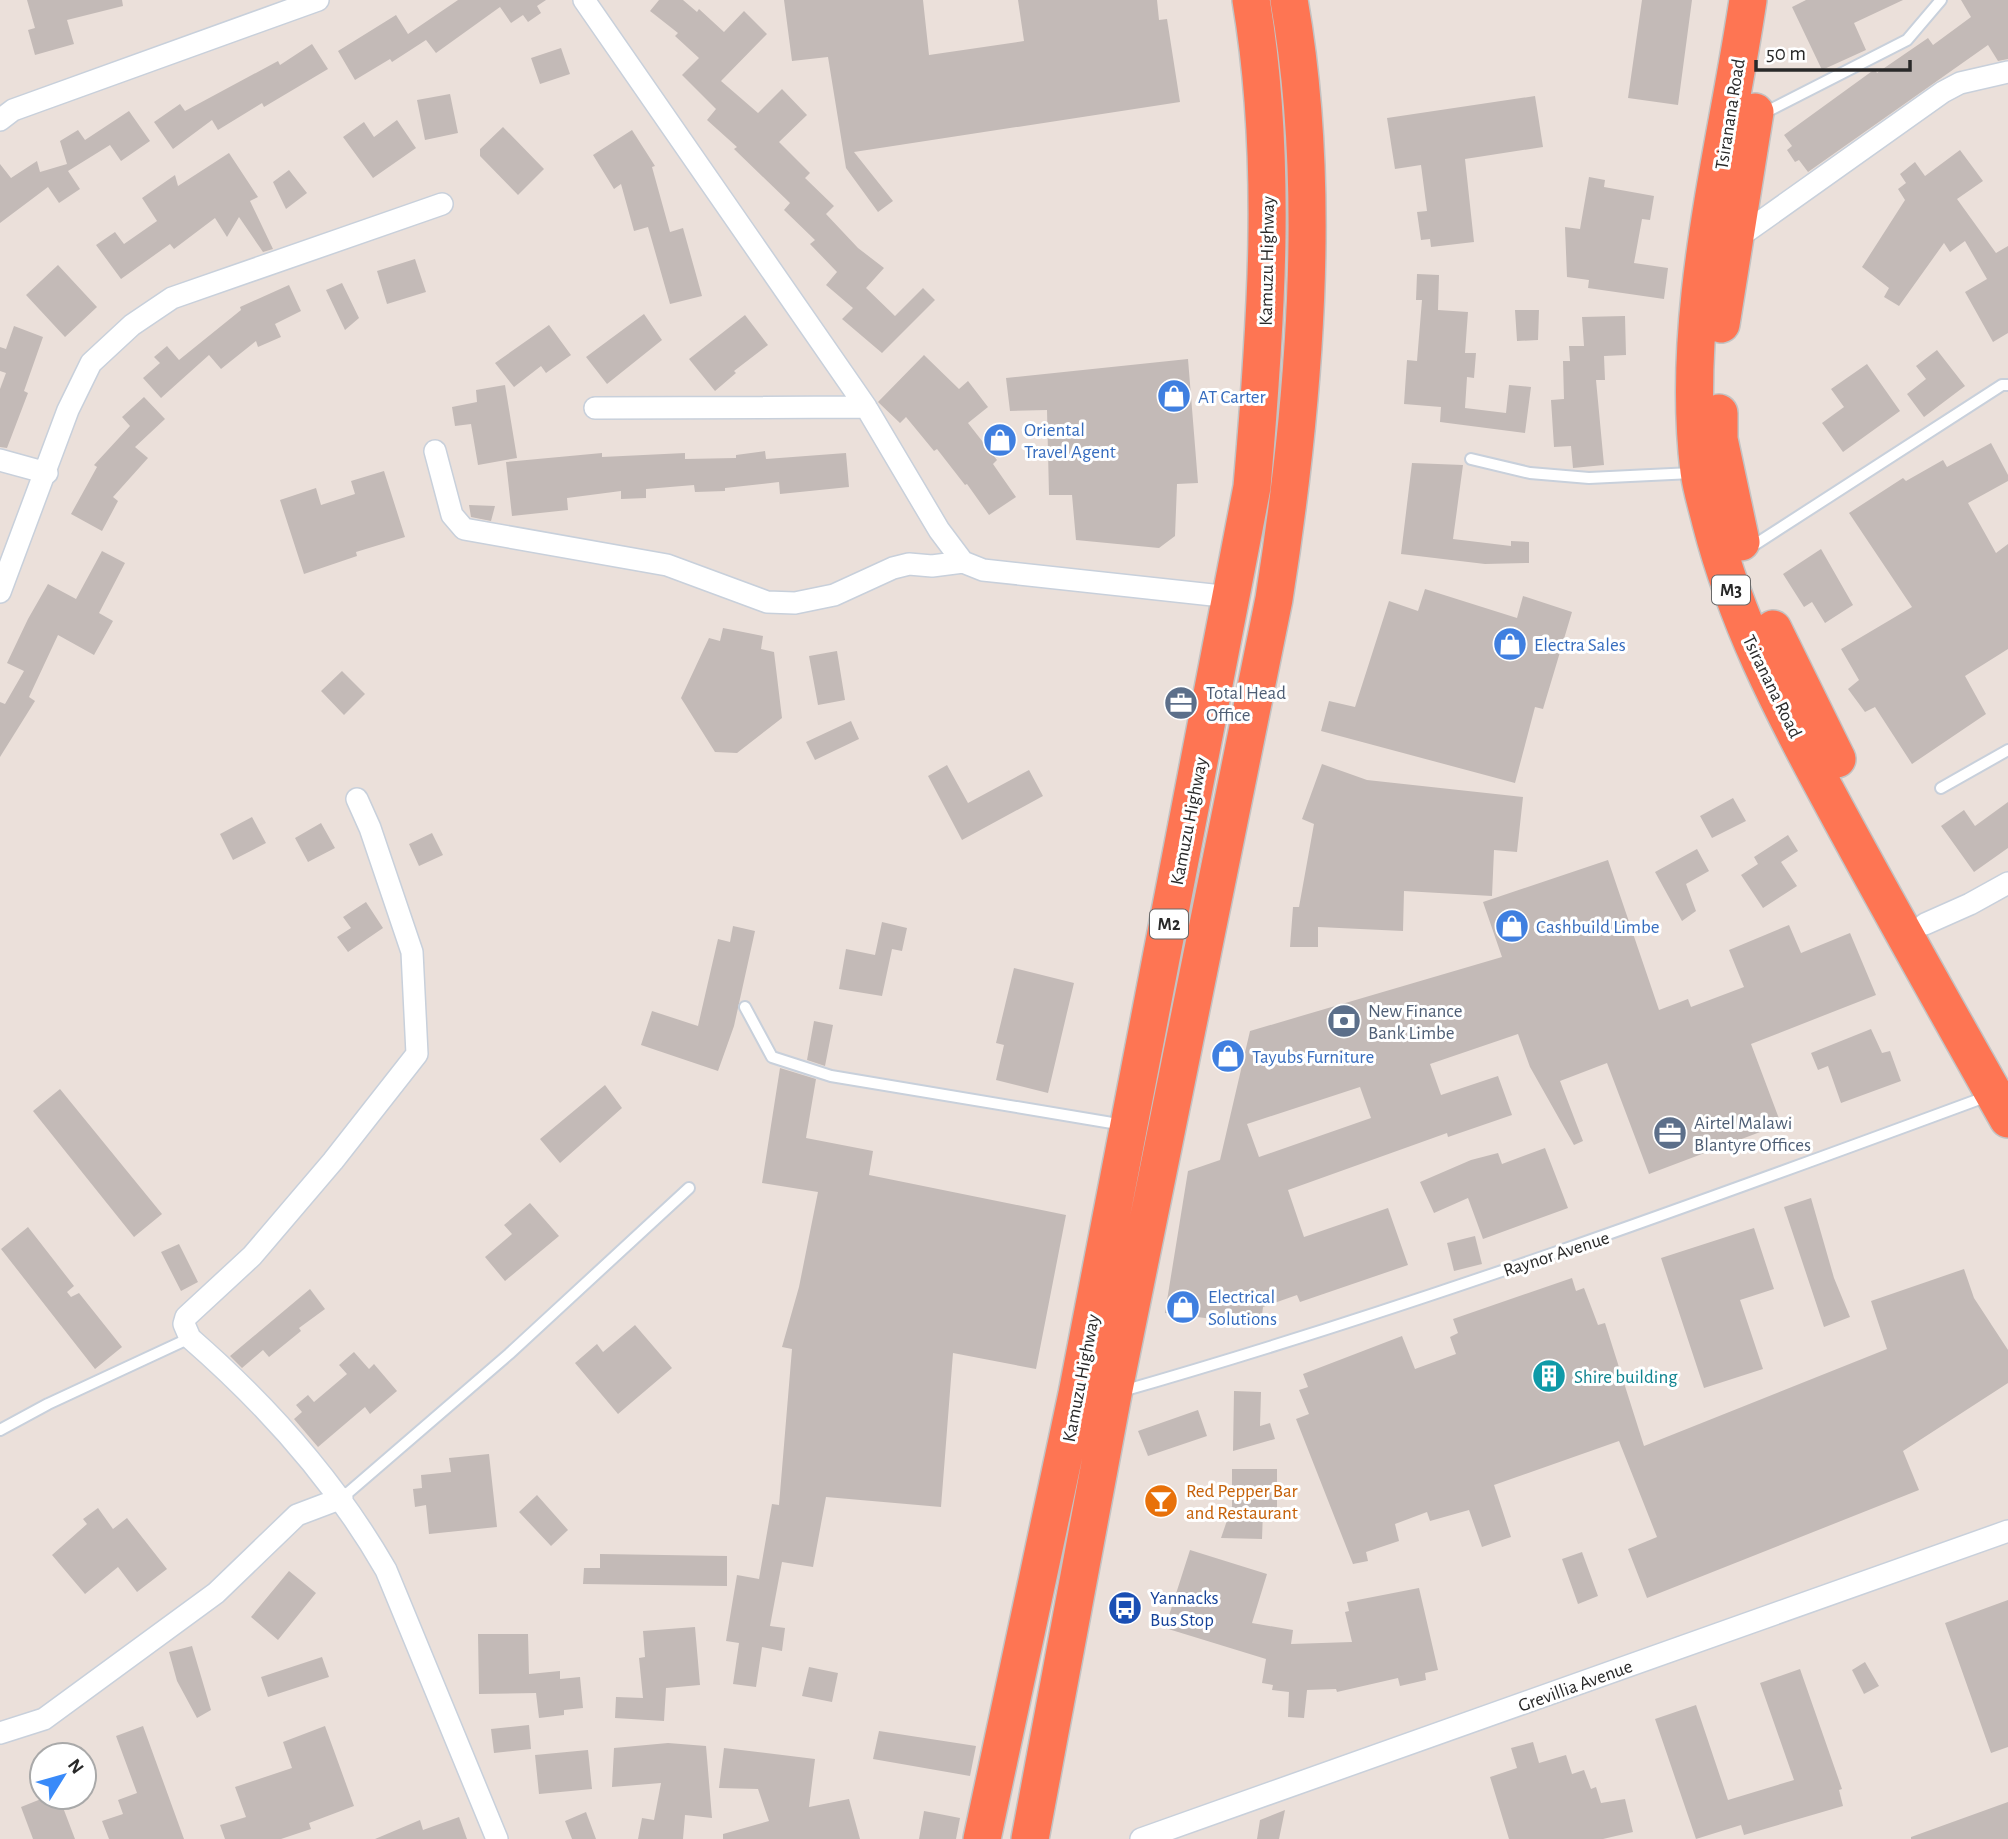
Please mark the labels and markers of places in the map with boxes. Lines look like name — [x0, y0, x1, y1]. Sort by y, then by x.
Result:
shop icon: AT Carter — [1155, 377, 1193, 415]
place label: AT Carter — [1198, 388, 1266, 407]
shop icon: Oriental Travel Agent — [981, 421, 1019, 459]
place label: Oriental Travel Agent — [1024, 421, 1116, 462]
shop icon: Electra Sales — [1491, 625, 1529, 663]
place label: Electra Sales — [1534, 636, 1626, 655]
office icon: Total Head Office — [1162, 684, 1200, 722]
place label: Total Head Office — [1206, 684, 1286, 725]
shop icon: Cashbuild Limbe — [1493, 907, 1531, 945]
place label: Cashbuild Limbe — [1536, 918, 1660, 937]
bank icon: New Finance Bank Limbe — [1325, 1002, 1363, 1040]
place label: New Finance Bank Limbe — [1368, 1002, 1462, 1043]
shop icon: Tayubs Furniture — [1209, 1037, 1247, 1075]
place label: Tayubs Furniture — [1252, 1048, 1374, 1067]
office icon: Airtel Malawi Blantyre Offices — [1651, 1114, 1689, 1152]
place label: Airtel Malawi Blantyre Offices — [1694, 1114, 1811, 1155]
shop icon: Electrical Solutions — [1164, 1288, 1202, 1326]
place label: Electrical Solutions — [1208, 1288, 1277, 1329]
building icon: Shire building — [1530, 1357, 1568, 1395]
place label: Shire building — [1574, 1368, 1678, 1387]
bar icon: Red Pepper Bar and Restaurant — [1142, 1482, 1180, 1520]
place label: Red Pepper Bar and Restaurant — [1186, 1482, 1298, 1523]
bus stop icon: Yannacks Bus Stop — [1106, 1589, 1144, 1627]
place label: Yannacks Bus Stop — [1150, 1589, 1219, 1630]

